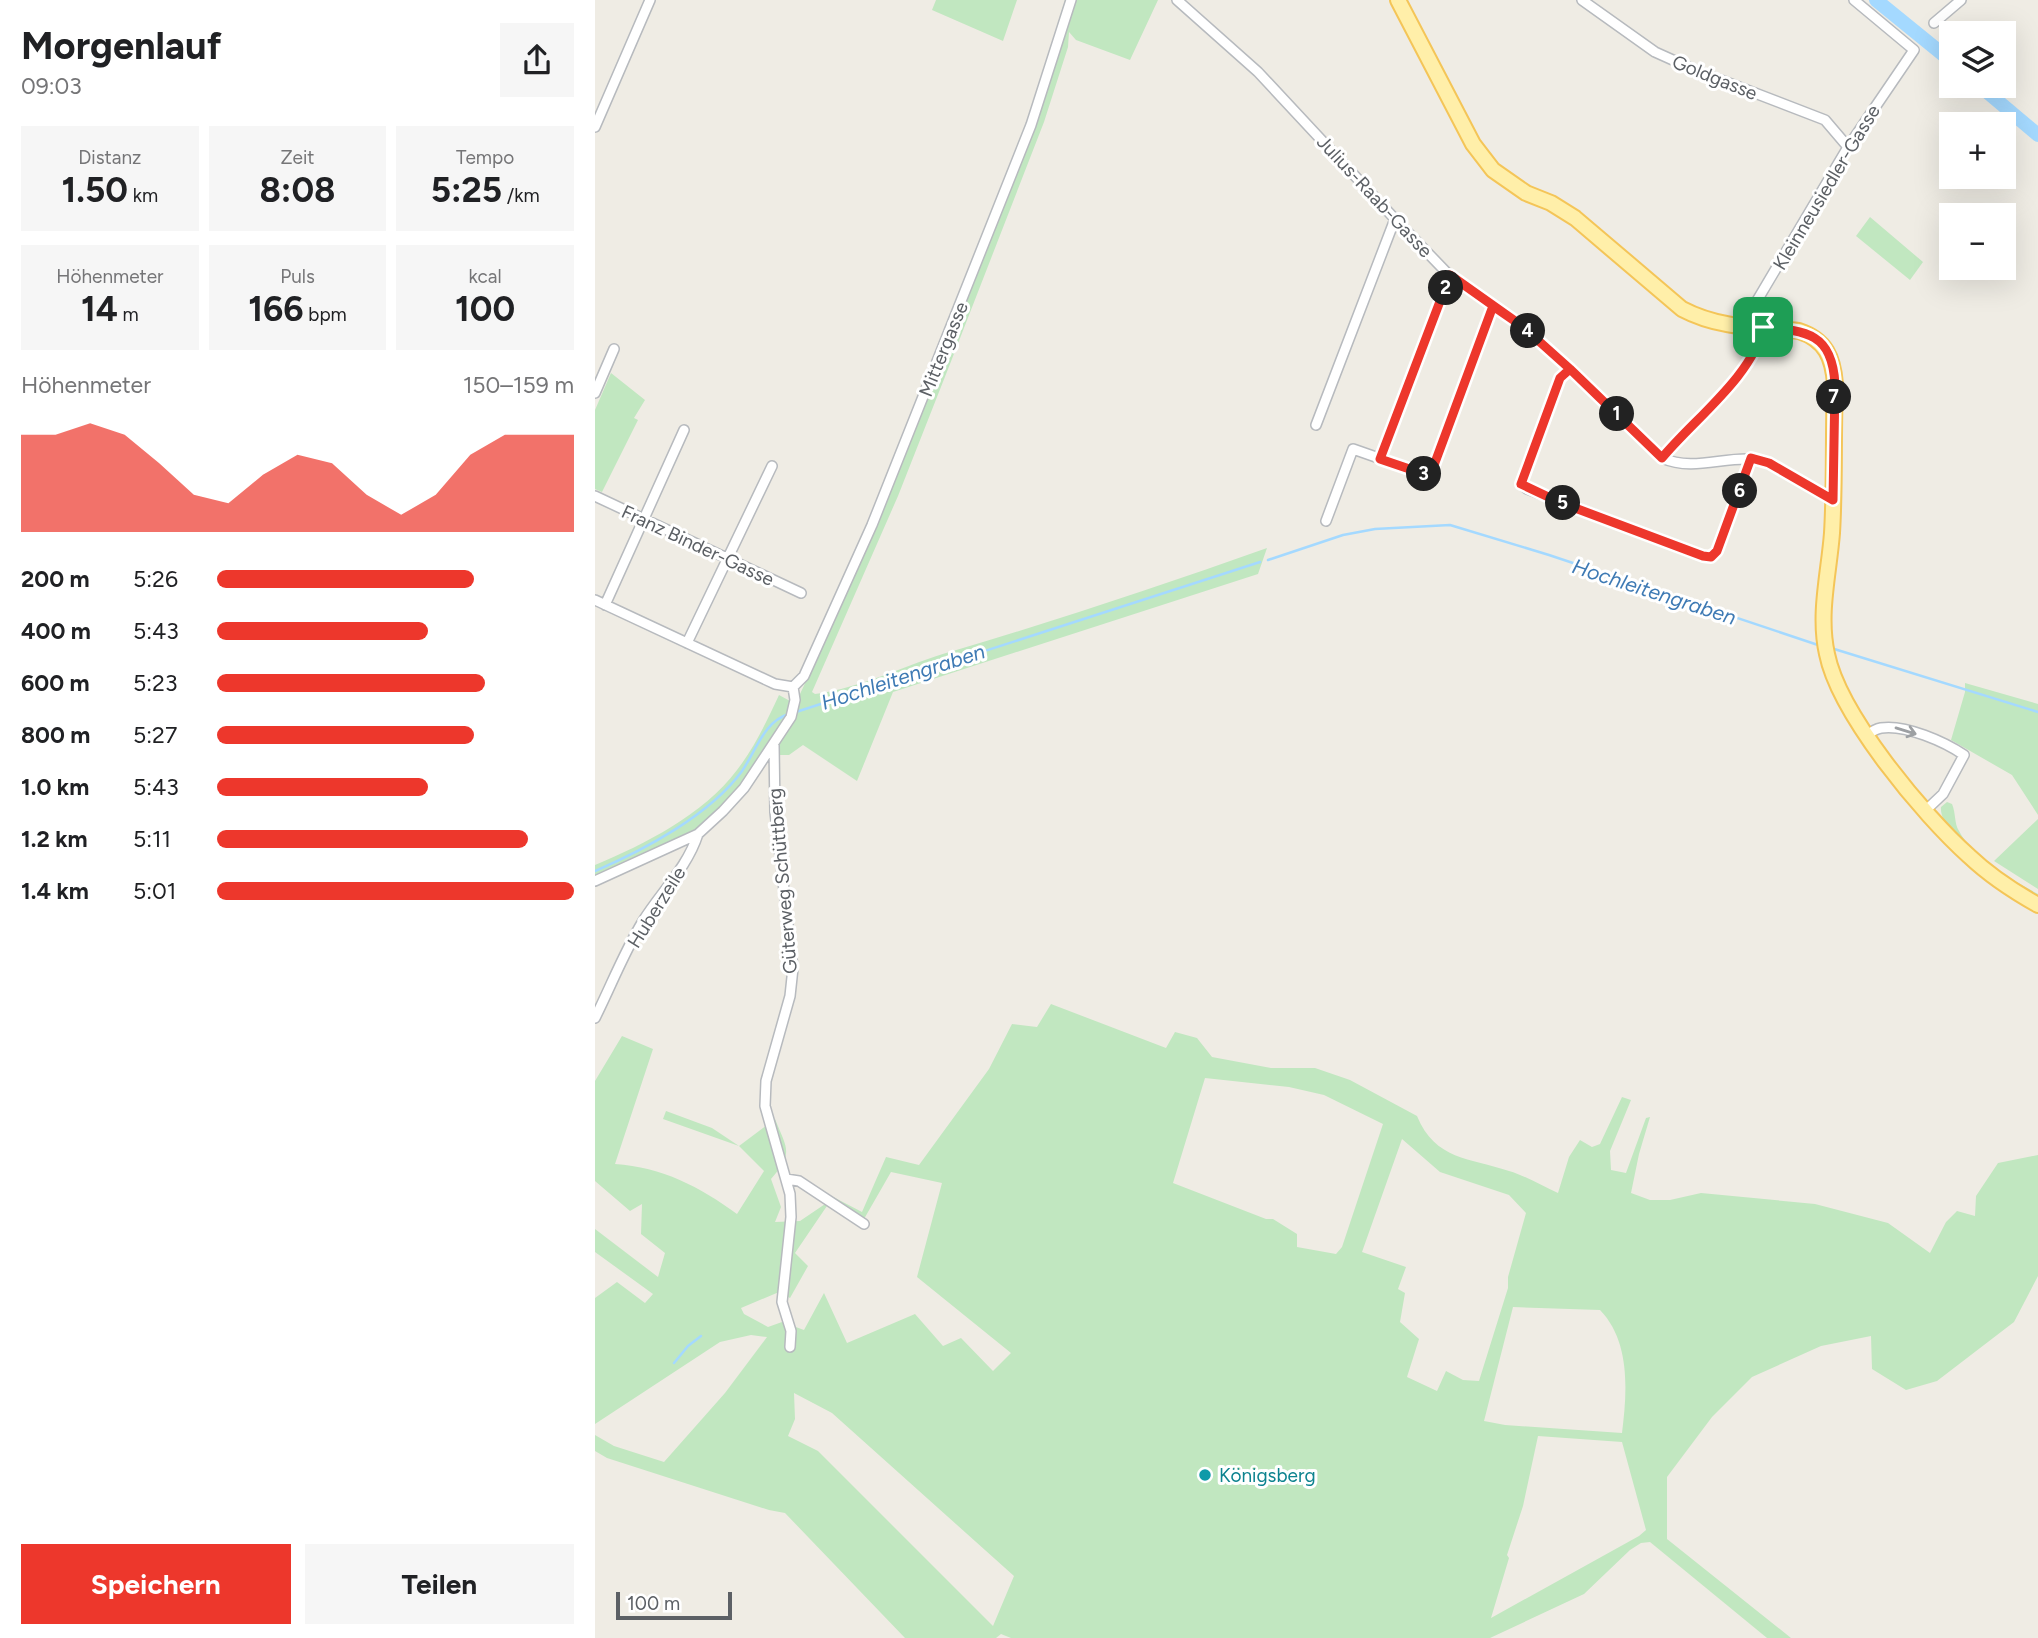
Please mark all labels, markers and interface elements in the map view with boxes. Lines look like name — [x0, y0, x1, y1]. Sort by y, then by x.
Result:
map controls — [1939, 21, 2016, 280]
button: layers — [1939, 21, 2016, 98]
text: Morgenlauf — [21, 23, 222, 69]
button: share — [500, 23, 574, 97]
street label: Goldgasse — [1669, 50, 1761, 105]
text: 09:03 — [21, 72, 82, 100]
street label: Kleinneusiedler-Gasse — [1768, 100, 1885, 274]
button: + — [1939, 112, 2016, 189]
street label: Julius-Raab-Gasse — [1312, 130, 1437, 262]
text: Distanz — [78, 146, 141, 169]
text: Zeit — [280, 146, 315, 169]
text: Tempo — [456, 146, 514, 169]
text: 1.50 — [62, 169, 128, 211]
text: 8:08 — [259, 169, 336, 211]
text: 5:25 — [431, 169, 502, 211]
text: km — [128, 184, 158, 207]
text: /km — [502, 184, 540, 207]
button: − — [1939, 203, 2016, 280]
text: Höhenmeter — [56, 265, 164, 288]
text: Puls — [280, 265, 315, 288]
text: kcal — [469, 265, 502, 288]
pin: 2 — [1429, 270, 1463, 306]
text: 2 — [1440, 276, 1451, 299]
text: 14 — [81, 288, 118, 330]
text: 166 — [248, 288, 304, 330]
text: 100 — [455, 288, 515, 330]
pin — [1733, 297, 1793, 357]
street label: Mittergasse — [914, 298, 973, 400]
text: m — [118, 303, 139, 326]
text: bpm — [304, 303, 347, 326]
icon: arrive — [1744, 308, 1782, 346]
pin: 4 — [1511, 314, 1545, 348]
text: 4 — [1521, 319, 1534, 342]
text: Höhenmeter — [21, 371, 151, 399]
text: 150–159 m — [463, 371, 574, 399]
pin: 7 — [1817, 380, 1851, 414]
text: 7 — [1828, 385, 1839, 408]
pin: 1 — [1599, 396, 1635, 432]
text: 1 — [1612, 402, 1621, 425]
pin: 3 — [1407, 456, 1441, 491]
text: 3 — [1418, 462, 1429, 485]
pin: 6 — [1723, 474, 1757, 508]
text: 6 — [1734, 479, 1745, 502]
pin: 5 — [1545, 486, 1581, 520]
text: 5 — [1557, 491, 1568, 514]
street label: Franz Binder-Gasse — [618, 500, 778, 591]
water label: Hochleitengraben — [1569, 553, 1739, 630]
text: 200 m — [21, 565, 90, 593]
text: 5:26 — [133, 565, 178, 593]
text: 400 m — [21, 617, 91, 645]
text: 5:43 — [133, 617, 179, 645]
water label: Hochleitengraben — [818, 638, 988, 715]
text: 600 m — [21, 669, 90, 697]
text: 5:23 — [133, 669, 177, 697]
text: 800 m — [21, 721, 90, 749]
text: 5:27 — [133, 721, 177, 749]
one-way arrow — [1895, 725, 1917, 738]
text: 1.0 km — [21, 773, 89, 801]
text: 5:43 — [133, 773, 179, 801]
street label: Güterweg Schüttberg — [763, 787, 802, 975]
text: 1.2 km — [21, 825, 88, 853]
text: 5:11 — [133, 825, 171, 853]
street label: Huberzeile — [622, 862, 690, 952]
text: 1.4 km — [21, 877, 89, 905]
text: 5:01 — [133, 877, 176, 905]
place label: Königsberg — [1219, 1464, 1316, 1487]
marker: Königsberg — [1197, 1467, 1213, 1483]
button: Speichern — [21, 1544, 291, 1624]
button: Teilen — [305, 1544, 574, 1624]
scale bar — [616, 1589, 731, 1621]
text: 100 m — [627, 1592, 680, 1615]

